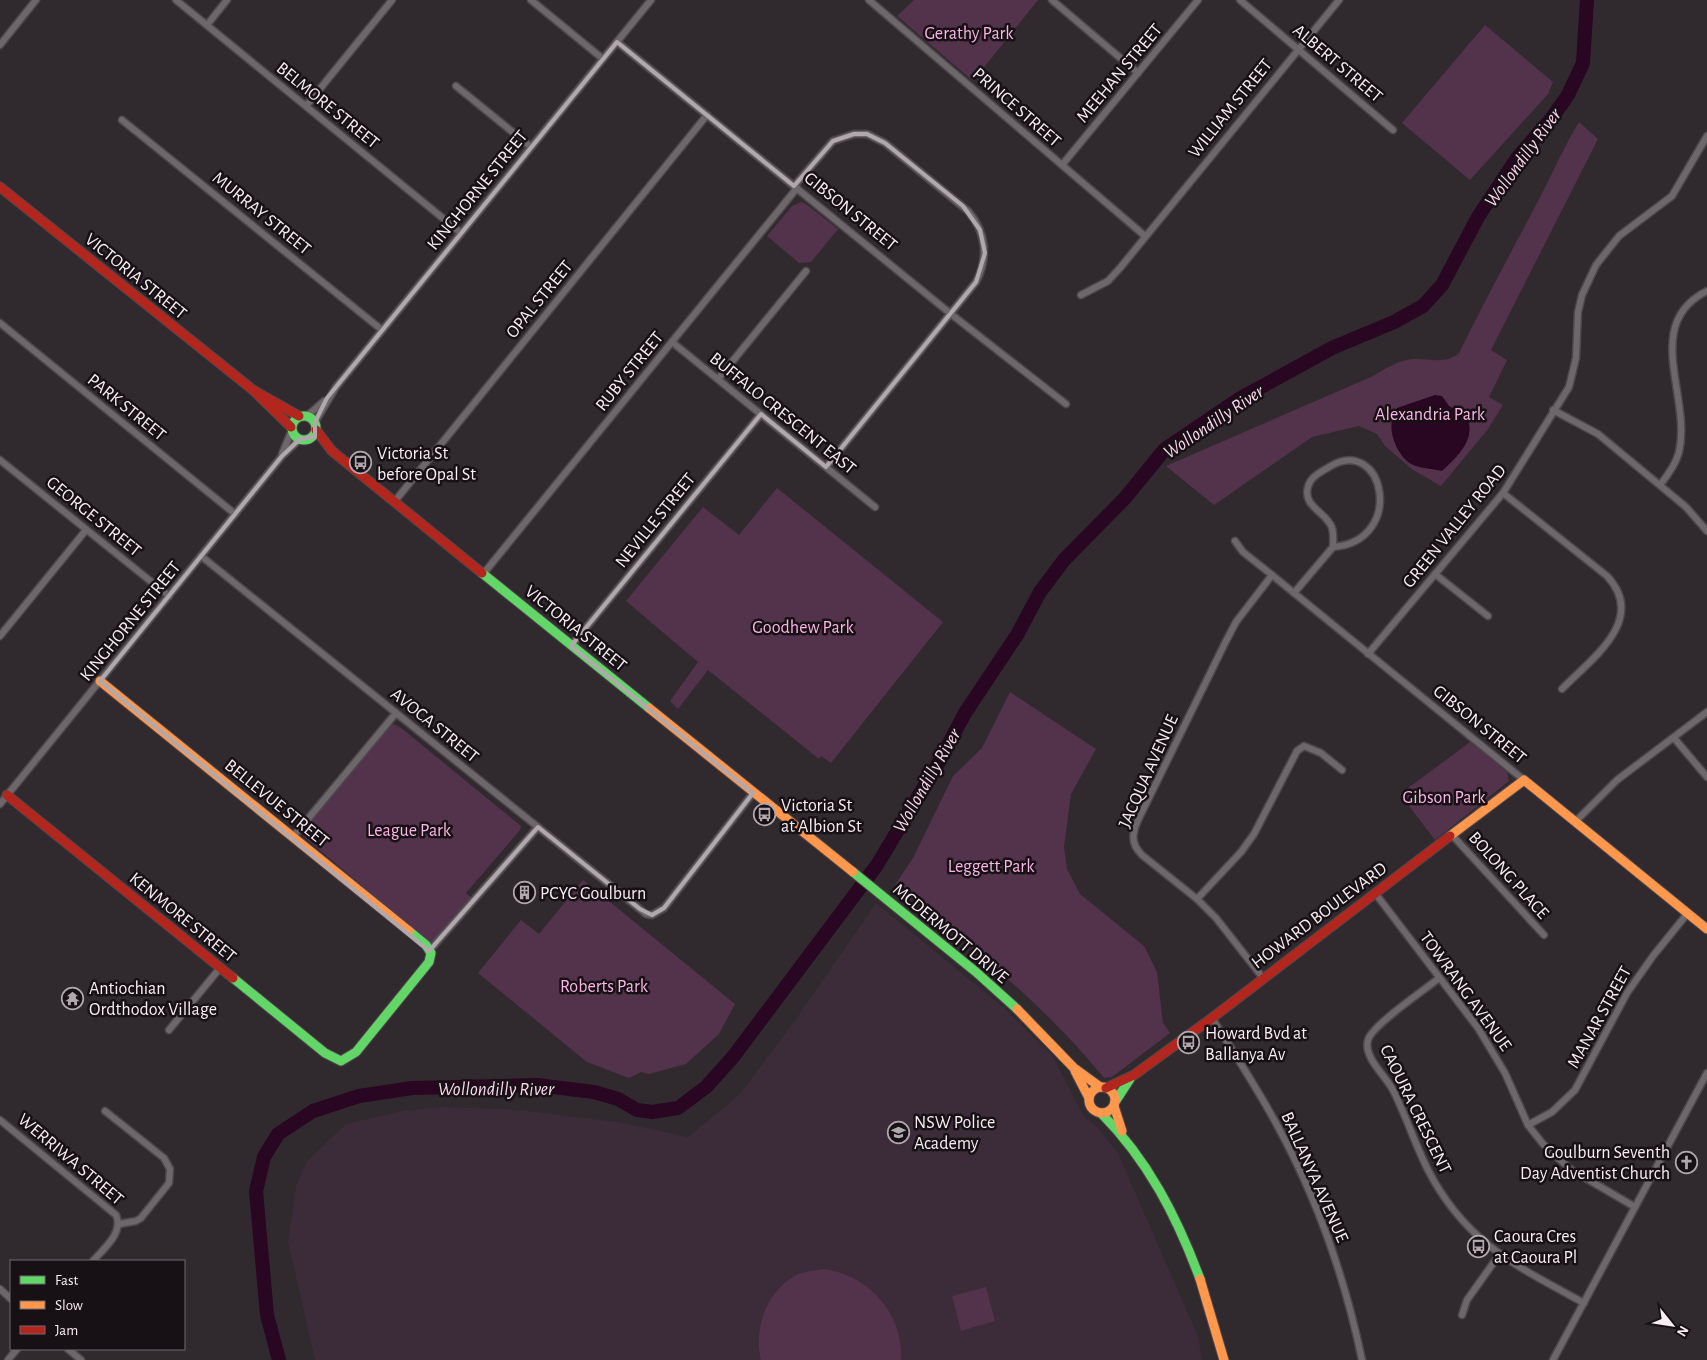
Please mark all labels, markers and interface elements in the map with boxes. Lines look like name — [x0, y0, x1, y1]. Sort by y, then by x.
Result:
street label: MEEHAN STREET — [1073, 21, 1166, 126]
street label: ALBERT STREET — [1289, 21, 1386, 106]
park label: Gerathy Park — [924, 25, 1014, 43]
street label: WILLIAM STREET — [1186, 56, 1276, 161]
street label: BELMORE STREET — [273, 59, 382, 153]
street label: PRINCE STREET — [969, 65, 1064, 151]
water label: Wollondilly River — [1481, 105, 1566, 211]
street label: KINGHORNE STREET — [424, 127, 531, 254]
street label: MURRAY STREET — [209, 169, 314, 259]
street label: GIBSON STREET — [801, 169, 900, 255]
street label: VICTORIA STREET — [81, 230, 190, 323]
street label: OPAL STREET — [503, 257, 576, 342]
street label: RUBY STREET — [592, 328, 667, 415]
street label: BUFFALO CRESCENT EAST — [706, 349, 859, 478]
street label: PARK STREET — [84, 371, 169, 445]
water label: Wollondilly River — [1160, 381, 1268, 463]
park label: Alexandria Park — [1375, 406, 1486, 424]
place label: Victoria St before Opal St — [377, 445, 476, 484]
bus stop icon: Victoria St before Opal St — [349, 451, 373, 475]
street label: GREEN VALLEY ROAD — [1400, 462, 1510, 592]
street label: NEVILLE STREET — [612, 470, 699, 571]
street label: GEORGE STREET — [43, 473, 144, 560]
street label: KINGHORNE STREET — [77, 558, 184, 685]
street label: VICTORIA STREET — [521, 582, 630, 675]
park label: Goodhew Park — [752, 619, 854, 637]
street label: GIBSON STREET — [1430, 682, 1529, 768]
street label: AVOCA STREET — [387, 685, 482, 767]
street label: JACQUA AVENUE — [1116, 712, 1182, 831]
water label: Wollondilly River — [890, 725, 965, 836]
street label: BELLEVUE STREET — [221, 756, 332, 851]
park label: Gibson Park — [1402, 789, 1486, 807]
place label: Victoria St at Albion St — [781, 797, 862, 836]
bus stop icon: Victoria St at Albion St — [753, 803, 777, 827]
park label: League Park — [367, 822, 452, 840]
street label: BOLONG PLACE — [1465, 829, 1552, 923]
park label: Leggett Park — [948, 858, 1035, 876]
street label: HOWARD BOULEVARD — [1249, 859, 1391, 972]
street label: KENMORE STREET — [126, 869, 239, 966]
street label: MCDERMOTT DRIVE — [889, 880, 1012, 987]
building icon: PCYC Goulburn — [512, 881, 536, 905]
place label: PCYC Goulburn — [540, 885, 646, 903]
street label: TOWRANG AVENUE — [1416, 929, 1515, 1055]
street label: MANAR STREET — [1564, 963, 1635, 1071]
park label: Roberts Park — [560, 978, 649, 996]
place label: Antiochian Ordthodox Village — [89, 980, 217, 1019]
temple icon: Antiochian Ordthodox Village — [61, 986, 85, 1010]
place label: Howard Bvd at Ballanya Av — [1205, 1025, 1307, 1064]
bus stop icon: Howard Bvd at Ballanya Av — [1177, 1031, 1201, 1055]
street label: CAOURA CRESCENT — [1376, 1042, 1454, 1177]
water label: Wollondilly River — [438, 1080, 555, 1099]
street label: BALLANYA AVENUE — [1277, 1109, 1351, 1246]
street label: WERRIWA STREET — [14, 1111, 127, 1209]
place label: NSW Police Academy — [914, 1114, 995, 1153]
school or university icon: NSW Police Academy — [886, 1120, 910, 1144]
place label: Goulburn Seventh Day Adventist Church — [1520, 1144, 1670, 1183]
church icon: Goulburn Seventh Day Adventist Church — [1674, 1150, 1698, 1174]
place label: Caoura Cres at Caoura Pl — [1494, 1228, 1577, 1267]
bus stop icon: Caoura Cres at Caoura Pl — [1466, 1234, 1490, 1258]
legend — [10, 1260, 185, 1350]
text: Fast — [55, 1273, 79, 1288]
text: Slow — [55, 1298, 83, 1313]
north arrow — [1647, 1300, 1697, 1350]
text: Jam — [55, 1323, 78, 1338]
text: N — [1674, 1323, 1691, 1339]

